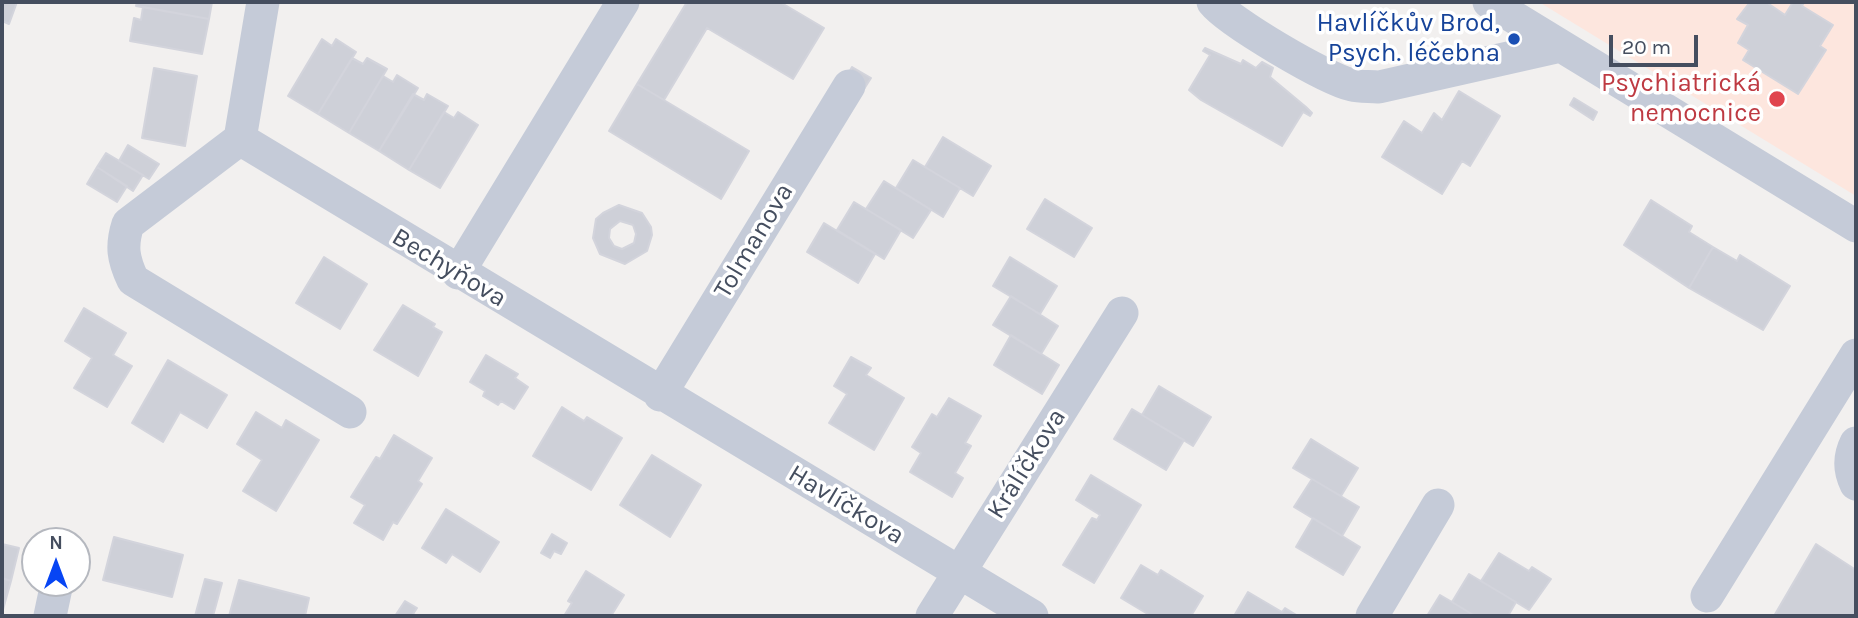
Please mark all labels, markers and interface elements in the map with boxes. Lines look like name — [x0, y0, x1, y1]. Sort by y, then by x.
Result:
place label: Havlíčkův Brod, Psych. léčebna — [1317, 8, 1500, 70]
scale bar — [1613, 21, 1702, 65]
marker: Havlíčkův Brod, Psych. léčebna — [1506, 31, 1522, 47]
text: 20 m — [1622, 35, 1671, 59]
place label: Psychiatrická nemocnice — [1601, 68, 1761, 130]
marker: Psychiatrická nemocnice — [1767, 89, 1787, 109]
street label: Tolmanova — [708, 178, 800, 304]
street label: Bechyňova — [386, 222, 512, 314]
street label: Králíčkova — [981, 403, 1073, 525]
street label: Havlíčkova — [782, 458, 910, 552]
north arrow — [21, 527, 91, 597]
text: N — [49, 532, 63, 554]

